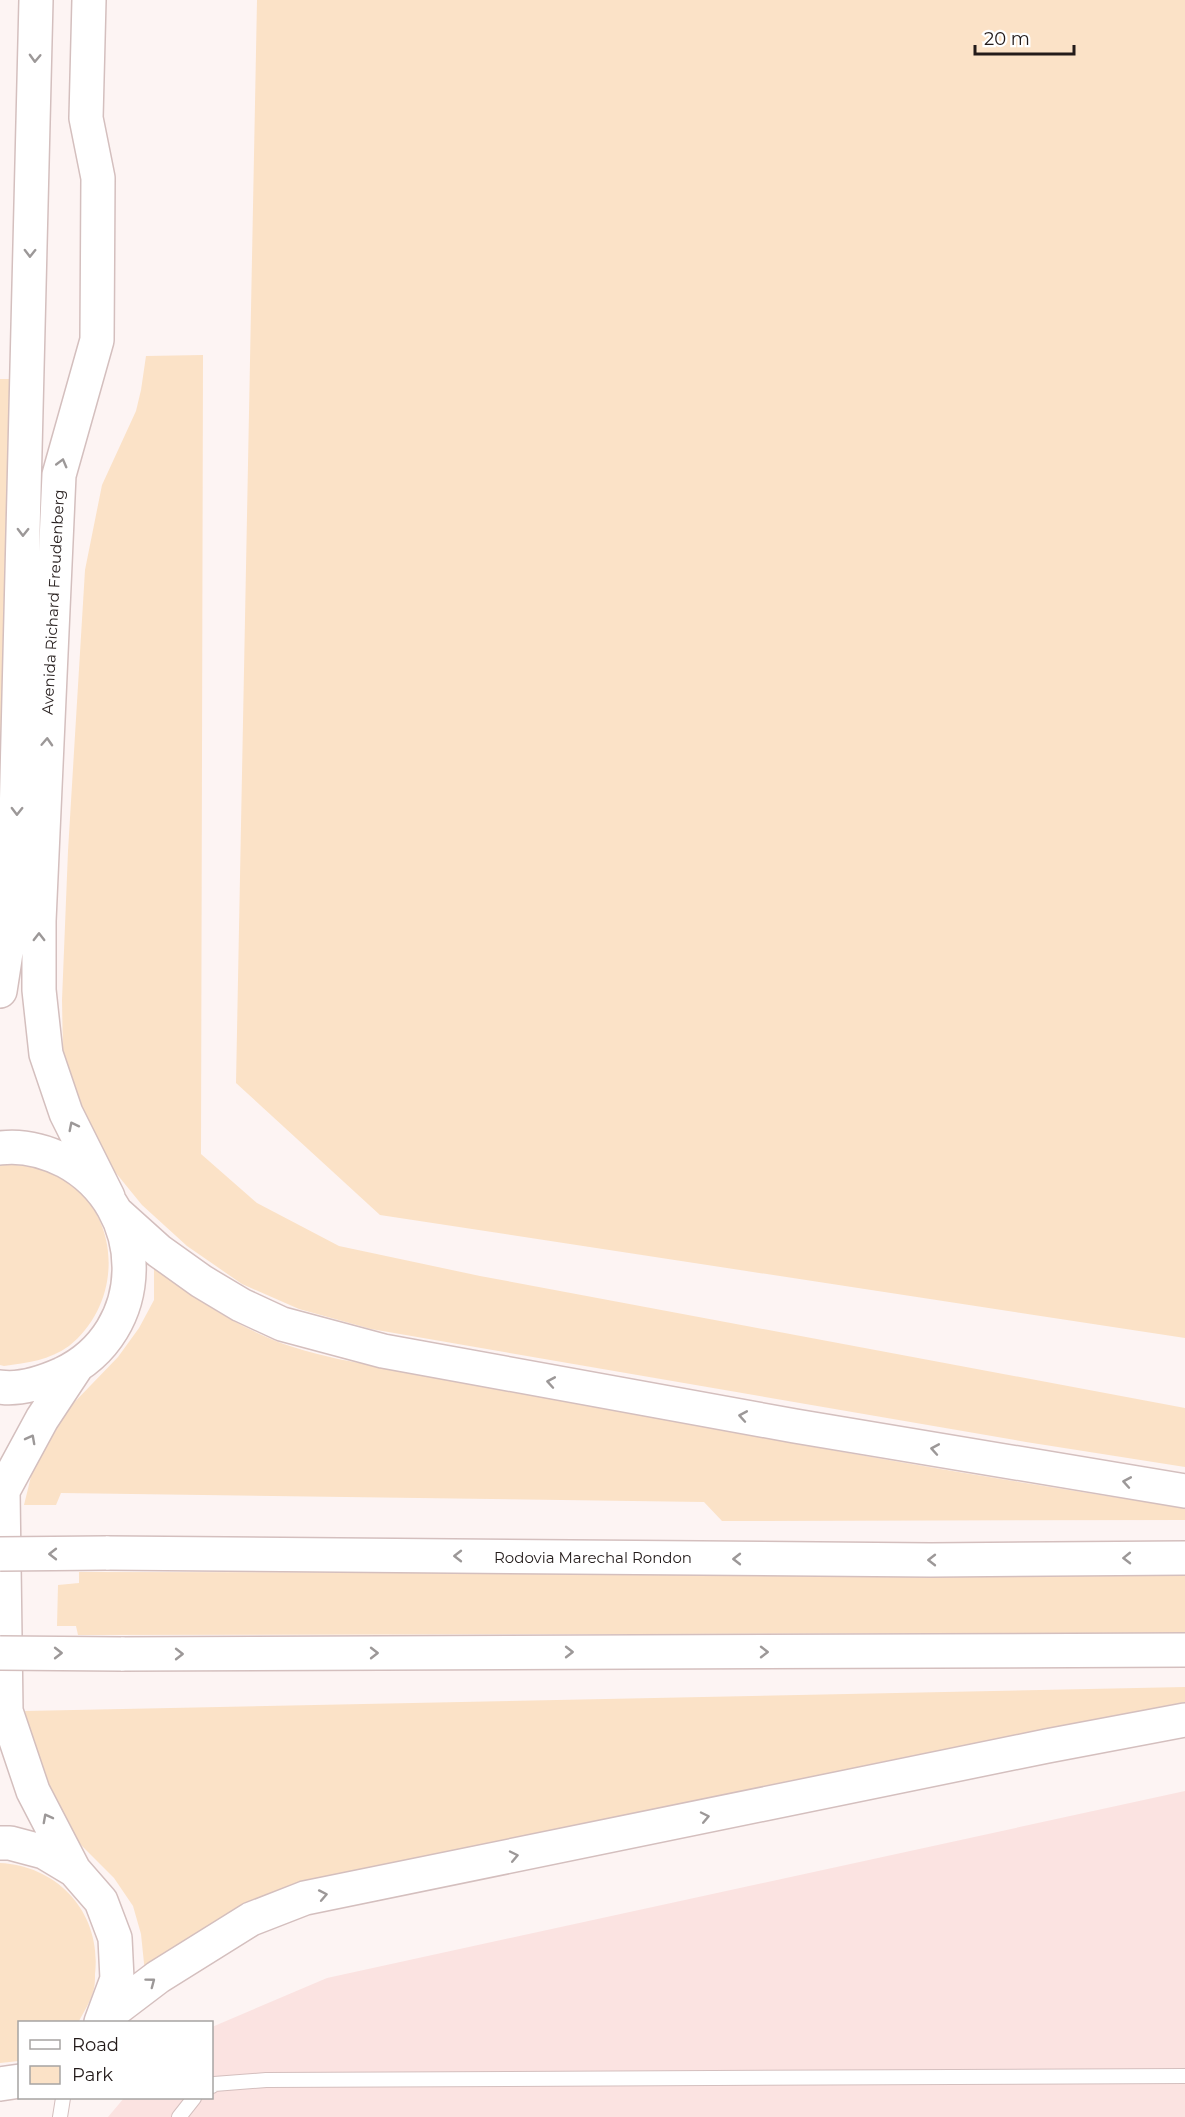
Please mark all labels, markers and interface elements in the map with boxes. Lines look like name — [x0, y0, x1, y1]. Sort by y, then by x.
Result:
scale bar — [975, 18, 1074, 56]
text: 20 m — [984, 28, 1030, 50]
one-way arrow — [28, 54, 41, 63]
one-way arrow — [23, 249, 36, 258]
one-way arrow — [54, 459, 67, 469]
street label: Avenida Richard Freudenberg — [38, 489, 68, 715]
one-way arrow — [17, 528, 29, 537]
one-way arrow — [40, 737, 53, 746]
one-way arrow — [10, 807, 23, 816]
one-way arrow — [33, 932, 45, 941]
one-way arrow — [69, 1122, 80, 1133]
one-way arrow — [546, 1376, 556, 1388]
one-way arrow — [738, 1410, 748, 1423]
one-way arrow — [24, 1435, 35, 1445]
one-way arrow — [930, 1444, 940, 1456]
one-way arrow — [1122, 1477, 1132, 1489]
one-way arrow — [49, 1548, 58, 1560]
street label: Rodovia Marechal Rondon — [494, 1548, 692, 1567]
one-way arrow — [453, 1550, 462, 1562]
one-way arrow — [732, 1552, 741, 1565]
one-way arrow — [1122, 1552, 1131, 1564]
one-way arrow — [927, 1554, 936, 1566]
one-way arrow — [565, 1646, 574, 1658]
one-way arrow — [760, 1646, 769, 1658]
one-way arrow — [54, 1647, 63, 1659]
one-way arrow — [370, 1647, 379, 1659]
one-way arrow — [175, 1648, 184, 1660]
one-way arrow — [700, 1811, 710, 1824]
one-way arrow — [43, 1814, 54, 1824]
one-way arrow — [509, 1850, 519, 1863]
one-way arrow — [318, 1889, 328, 1902]
one-way arrow — [144, 1979, 155, 1990]
legend — [18, 2021, 213, 2099]
text: Road — [72, 2034, 119, 2056]
text: Park — [72, 2064, 113, 2086]

